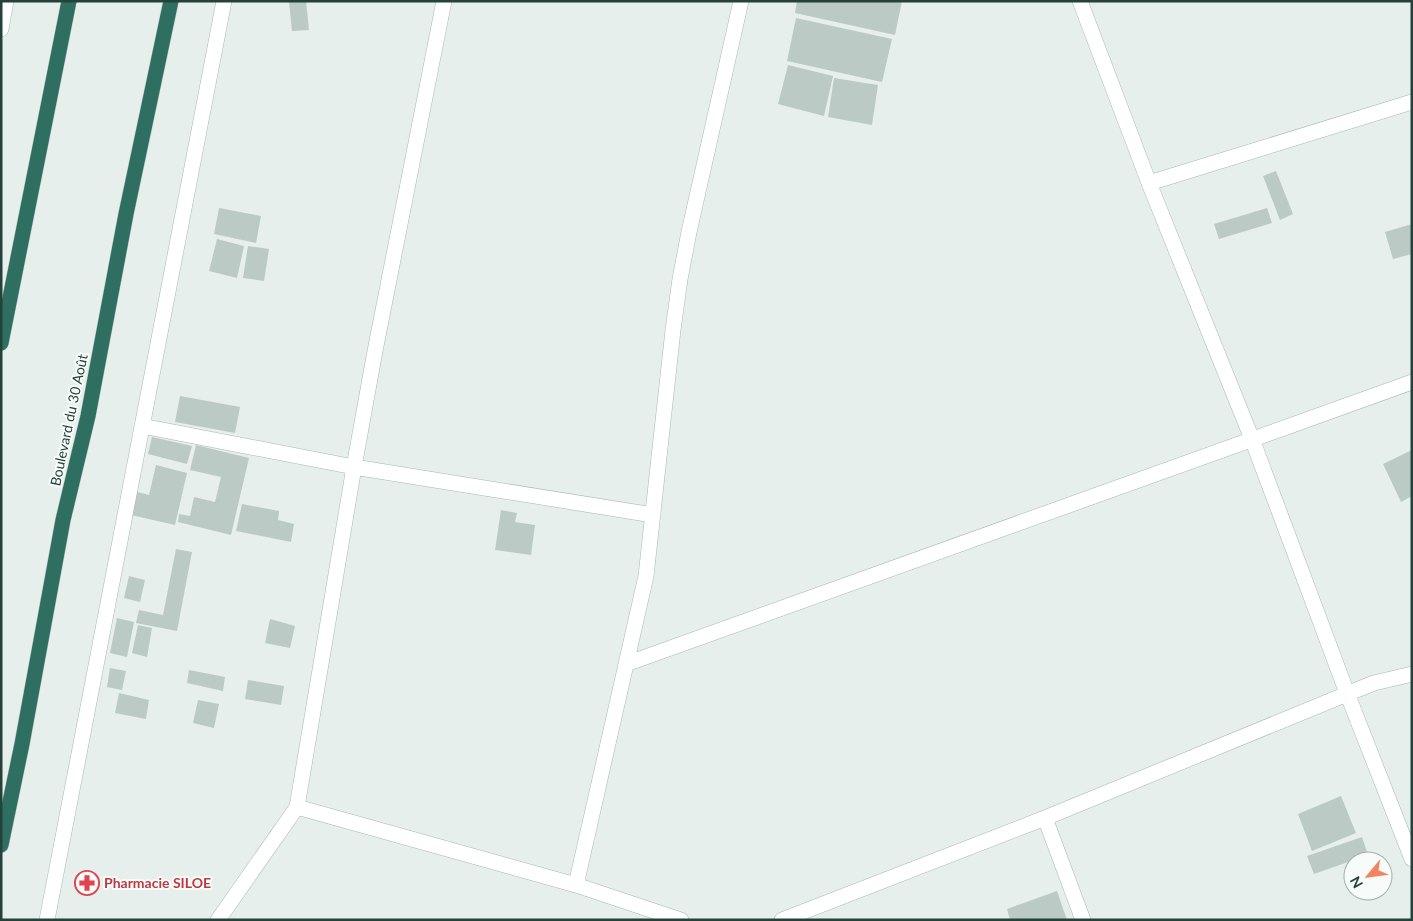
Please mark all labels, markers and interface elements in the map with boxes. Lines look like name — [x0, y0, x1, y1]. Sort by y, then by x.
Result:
street label: Boulevard du 30 Août — [46, 353, 91, 487]
north arrow — [1343, 851, 1393, 901]
pharmacy icon: Pharmacie SILOE — [74, 870, 100, 896]
place label: Pharmacie SILOE — [104, 874, 211, 891]
text: N — [1346, 874, 1366, 891]

